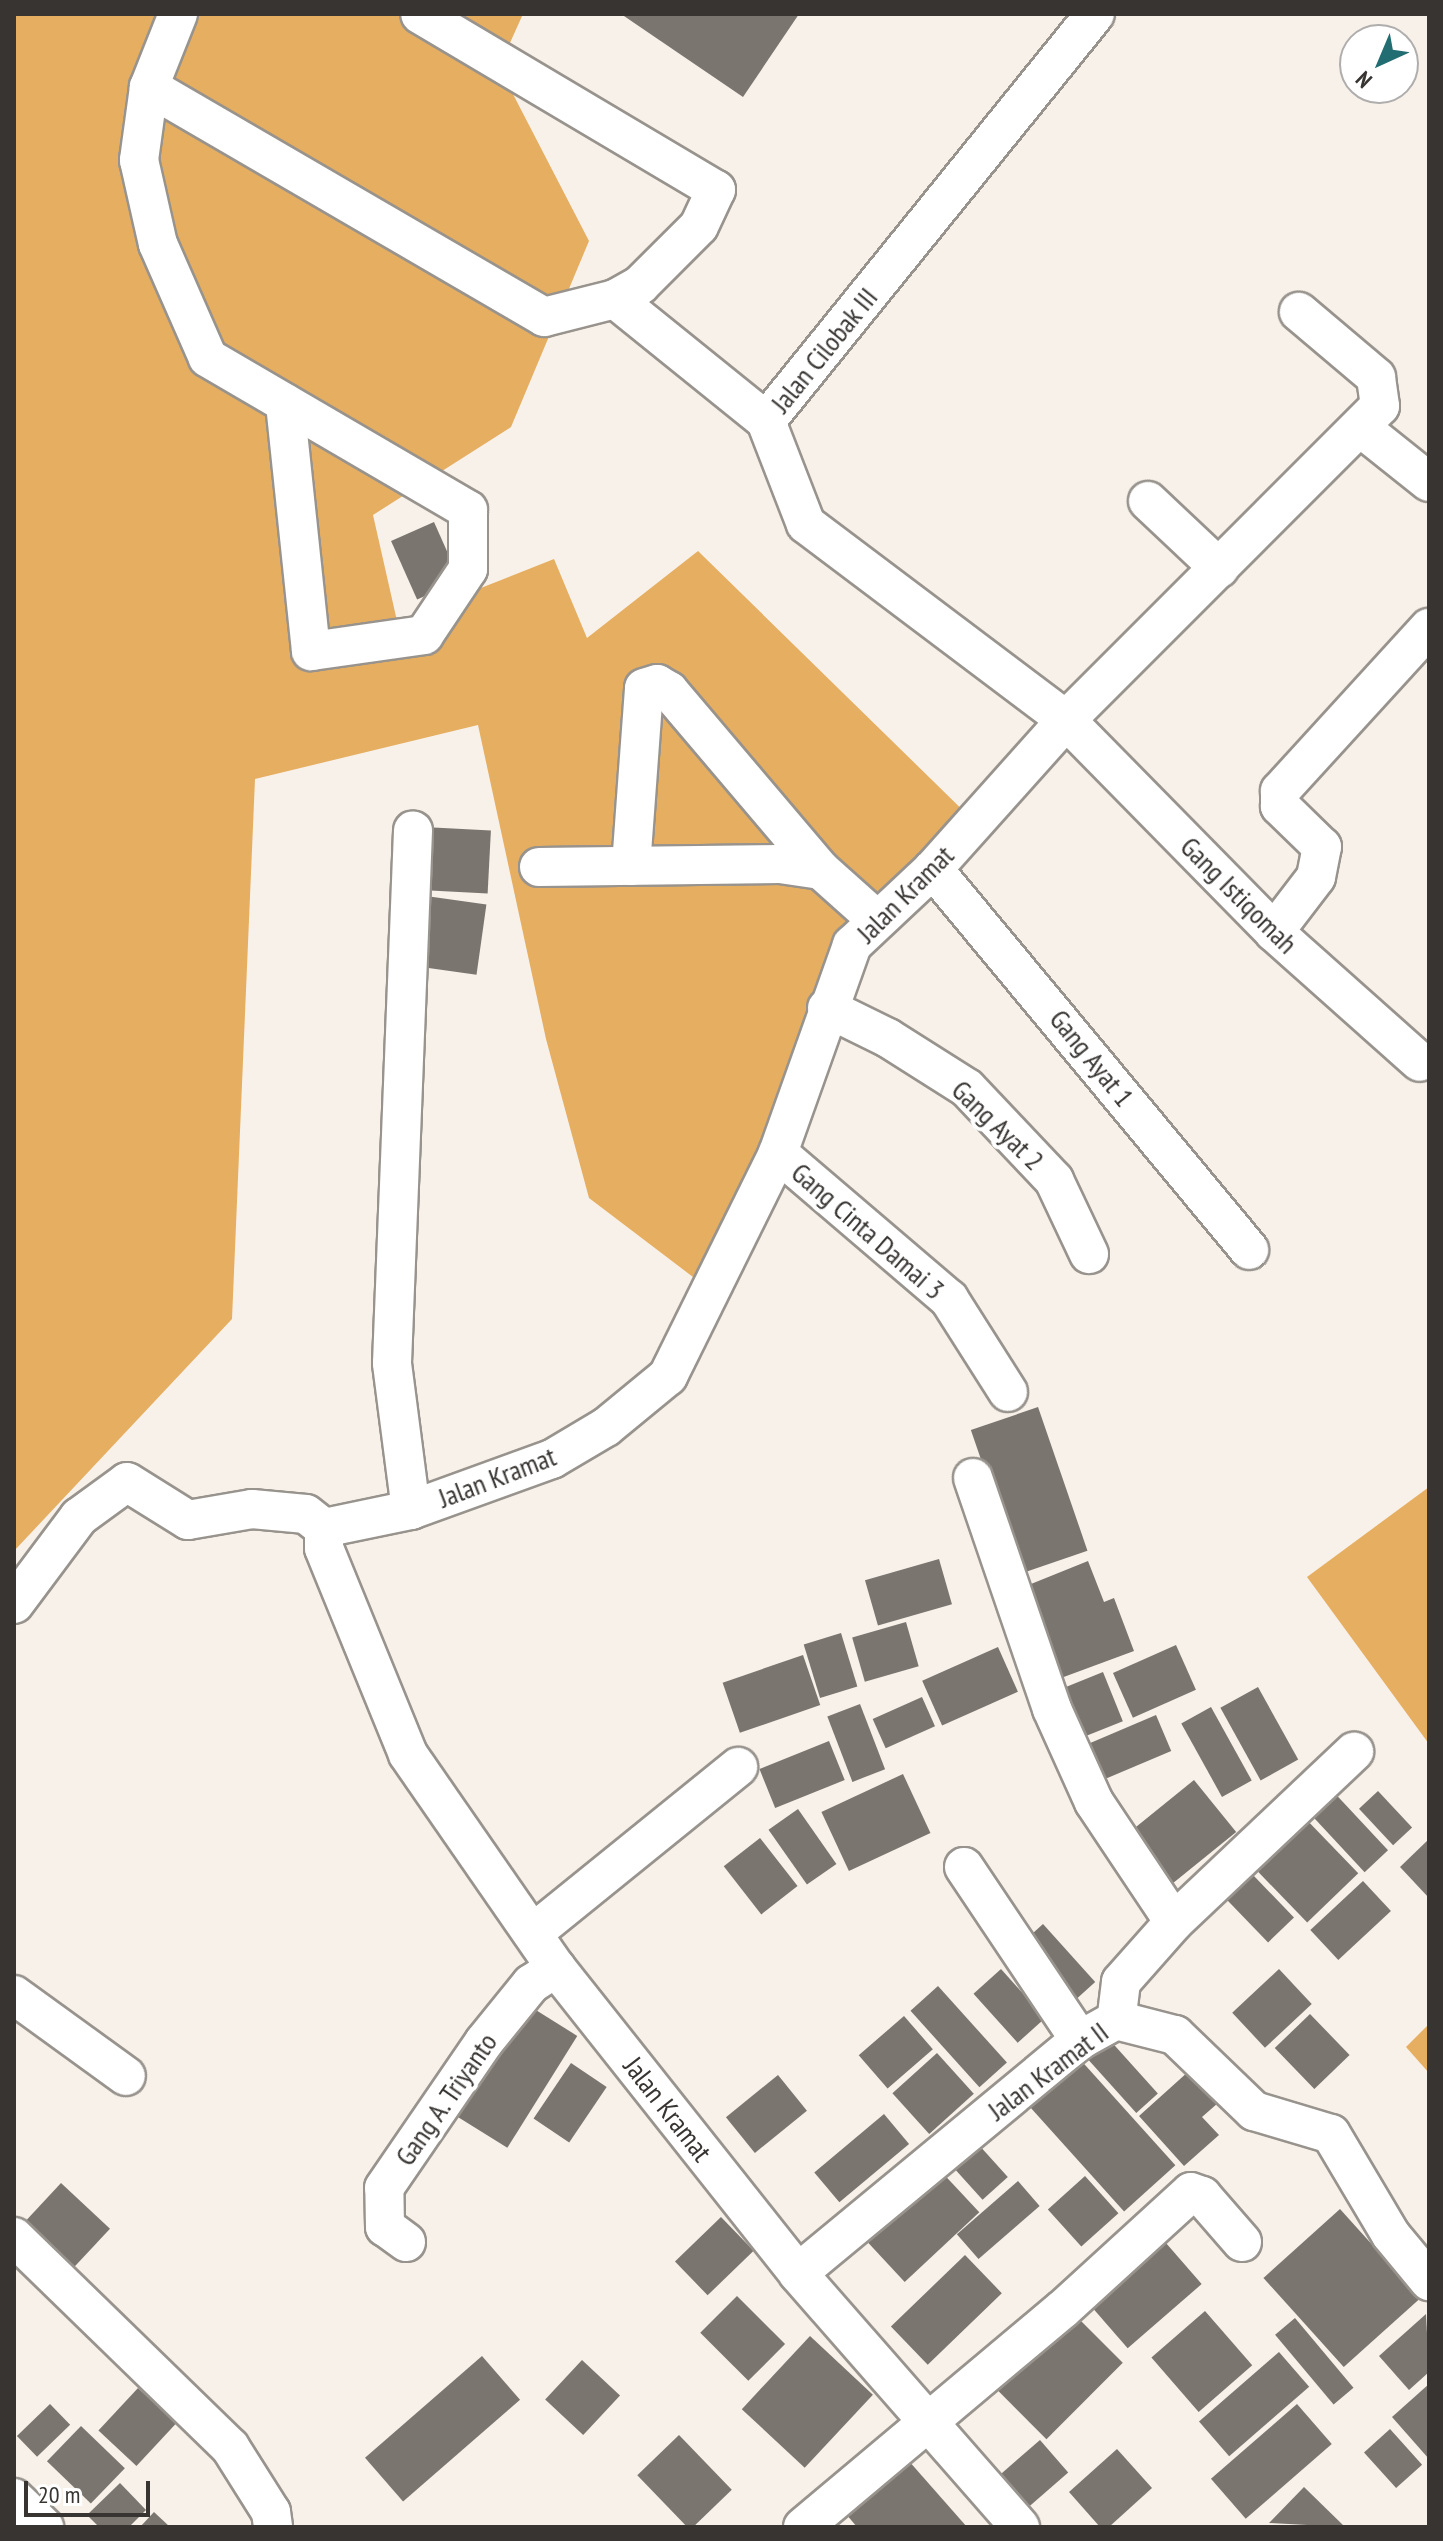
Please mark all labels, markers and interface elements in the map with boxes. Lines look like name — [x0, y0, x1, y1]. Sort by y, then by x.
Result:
north arrow — [1339, 24, 1419, 104]
text: N — [1350, 66, 1378, 94]
street label: Jalan Cilobak III — [763, 281, 885, 419]
street label: Gang Istiqomah — [1174, 830, 1304, 960]
street label: Jalan Kramat — [850, 839, 960, 949]
street label: Gang Ayat 1 — [1043, 1002, 1141, 1114]
street label: Gang Ayat 2 — [945, 1073, 1051, 1177]
street label: Gang Cinta Damai 3 — [785, 1156, 951, 1306]
street label: Jalan Kramat — [434, 1439, 560, 1515]
street label: Jalan Kramat II — [981, 2015, 1115, 2127]
street label: Gang A. Triyanto — [387, 2025, 505, 2173]
street label: Jalan Kramat — [617, 2050, 719, 2168]
scale bar — [28, 2465, 154, 2515]
text: 20 m — [38, 2479, 80, 2510]

